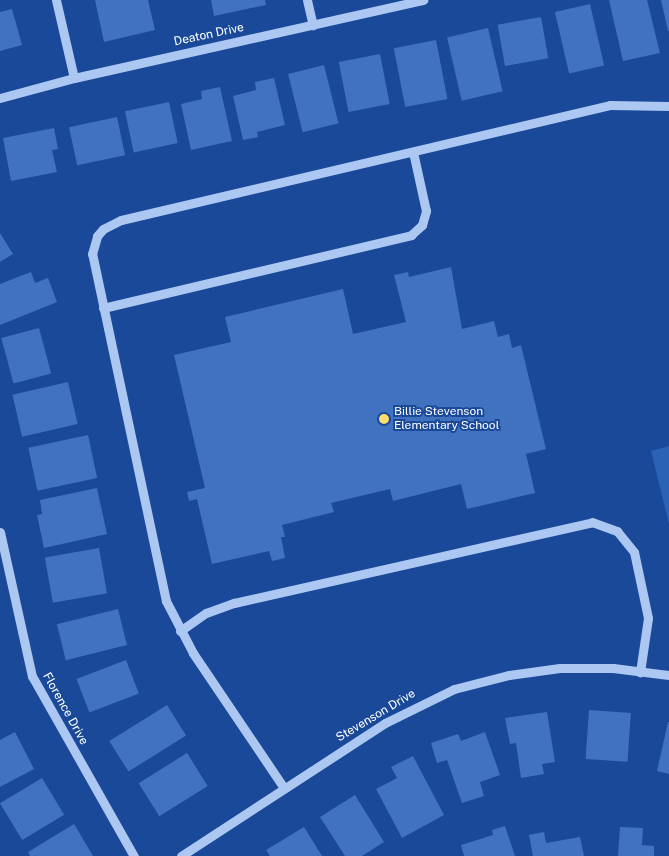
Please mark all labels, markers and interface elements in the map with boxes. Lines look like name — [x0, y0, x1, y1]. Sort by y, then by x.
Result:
street label: Deaton Drive — [173, 21, 245, 49]
place label: Billie Stevenson Elementary School — [394, 405, 499, 433]
marker: Billie Stevenson Elementary School — [378, 413, 390, 425]
street label: Florence Drive — [39, 670, 91, 748]
street label: Stevenson Drive — [334, 687, 418, 745]

